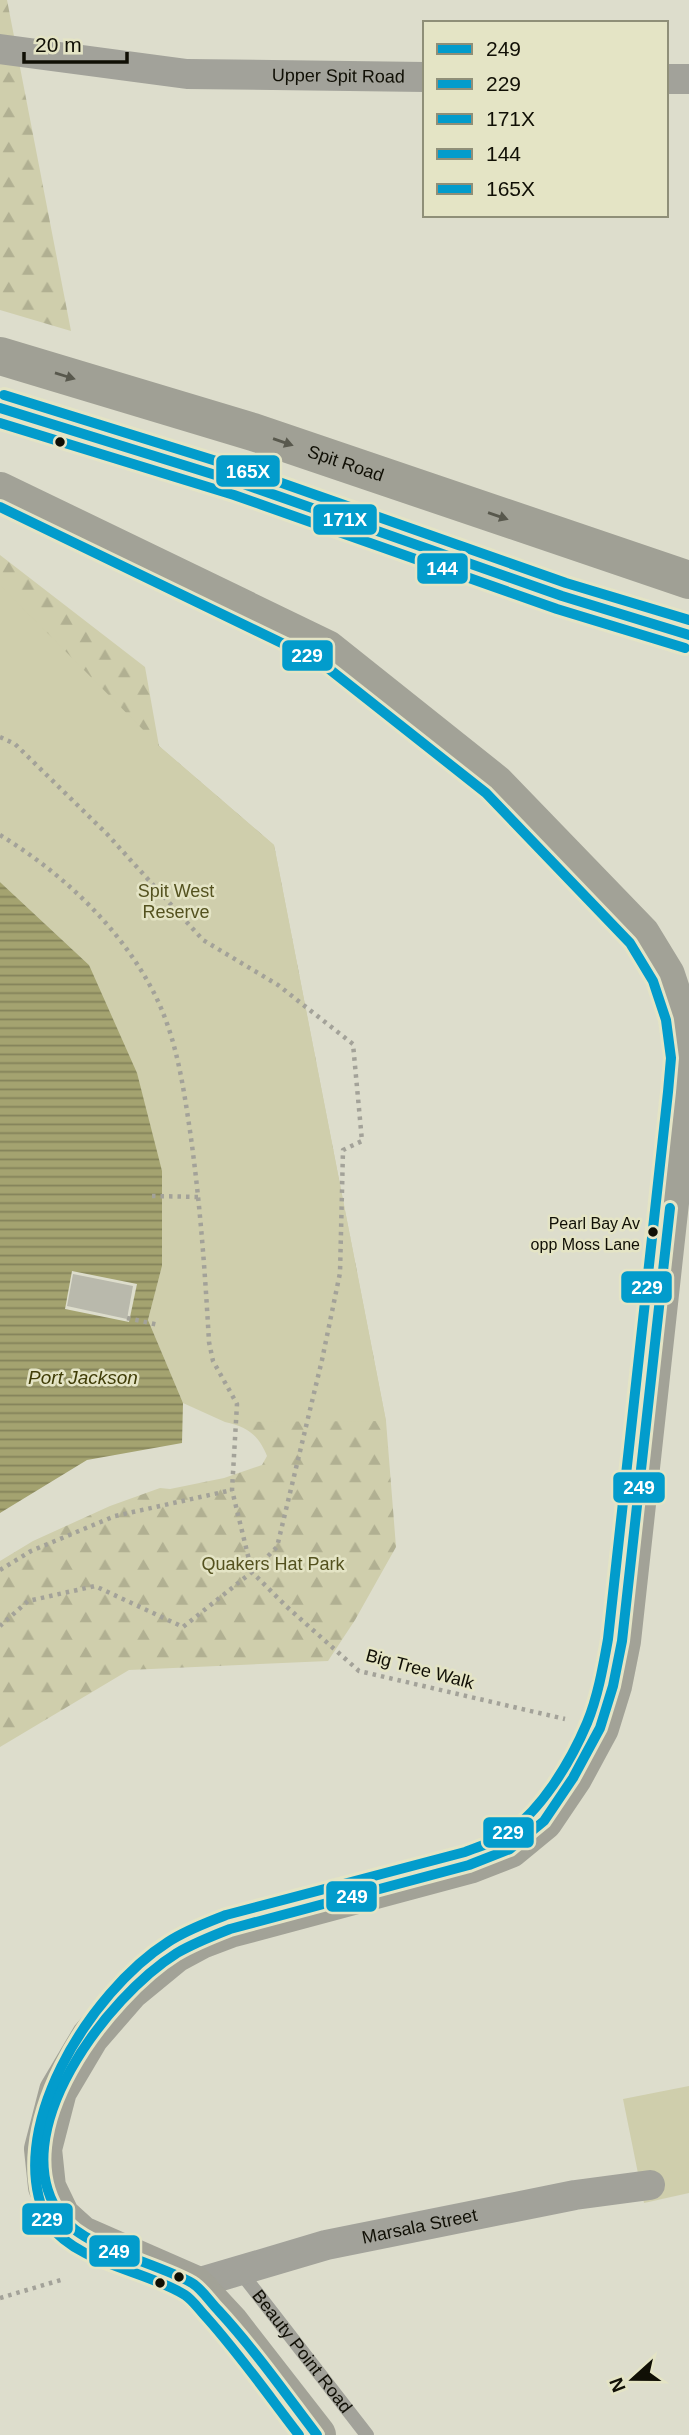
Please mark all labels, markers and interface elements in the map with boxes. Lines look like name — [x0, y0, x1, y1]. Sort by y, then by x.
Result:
scale bar — [24, 21, 128, 65]
legend — [423, 21, 668, 217]
text: 20 m — [35, 33, 82, 56]
text: 249 — [486, 37, 521, 60]
street label: Upper Spit Road — [272, 65, 405, 87]
text: 229 — [486, 72, 521, 95]
text: 171X — [486, 107, 535, 130]
text: 144 — [486, 142, 521, 165]
text: 165X — [486, 177, 535, 200]
one-way arrow — [55, 371, 76, 381]
unlabelled marker — [53, 435, 67, 449]
one-way arrow — [272, 438, 293, 448]
street label: Spit Road — [305, 441, 386, 486]
line badge: 165X — [215, 454, 281, 488]
text: 165X — [226, 461, 271, 482]
line badge: 171X — [312, 503, 378, 536]
text: 171X — [323, 509, 368, 530]
one-way arrow — [488, 511, 509, 522]
line badge: 144 — [416, 552, 469, 585]
text: 144 — [426, 558, 458, 579]
line badge: 229 — [281, 639, 334, 672]
text: 229 — [291, 645, 323, 666]
park label: Spit West Reserve — [138, 881, 214, 922]
place label: Pearl Bay Av opp Moss Lane — [531, 1215, 640, 1253]
marker: Pearl Bay Av opp Moss Lane — [646, 1225, 660, 1239]
line badge: 229 — [620, 1270, 673, 1304]
text: 229 — [631, 1277, 663, 1298]
water label: Port Jackson — [28, 1367, 138, 1388]
line badge: 249 — [612, 1471, 666, 1504]
text: 249 — [623, 1477, 655, 1498]
park label: Quakers Hat Park — [201, 1554, 346, 1574]
street label: Big Tree Walk — [364, 1645, 477, 1693]
line badge: 229 — [482, 1816, 535, 1849]
text: 229 — [492, 1822, 524, 1843]
line badge: 249 — [325, 1880, 378, 1913]
text: 249 — [336, 1886, 368, 1907]
line badge: 229 — [21, 2202, 74, 2236]
street label: Marsala Street — [360, 2205, 479, 2248]
text: 229 — [31, 2209, 63, 2230]
line badge: 249 — [88, 2234, 141, 2268]
text: 249 — [98, 2241, 130, 2262]
unlabelled marker — [172, 2270, 186, 2284]
unlabelled marker — [153, 2276, 167, 2290]
street label: Beauty Point Road — [248, 2286, 356, 2417]
north arrow — [598, 2344, 668, 2414]
text: N — [605, 2375, 630, 2395]

